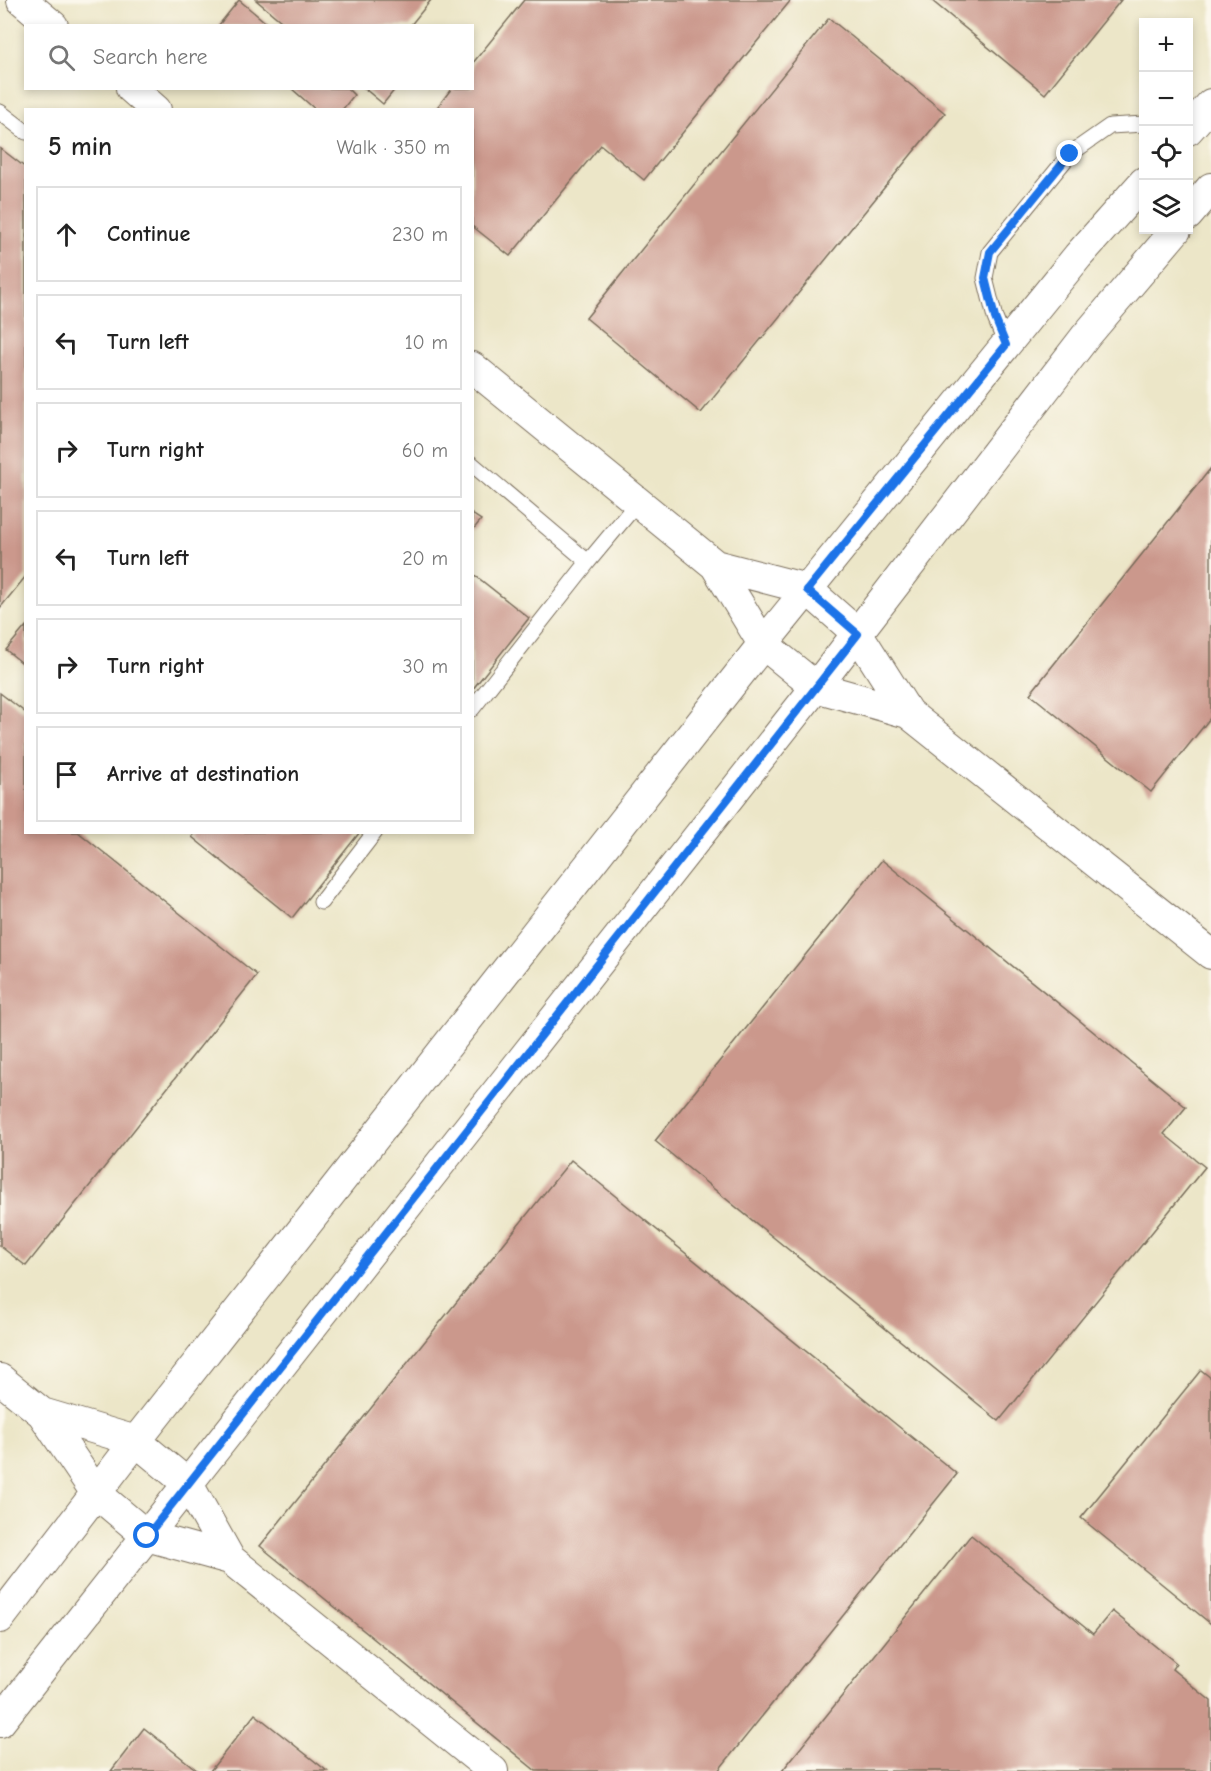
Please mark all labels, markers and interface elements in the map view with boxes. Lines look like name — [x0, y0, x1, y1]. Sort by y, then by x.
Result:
map controls — [1139, 18, 1193, 234]
button: + — [1139, 18, 1193, 72]
search box — [24, 24, 474, 90]
icon: search — [45, 41, 78, 74]
text: Search here — [93, 44, 208, 70]
button: − — [1139, 72, 1193, 126]
button: locate — [1139, 126, 1193, 180]
text: 5 min — [48, 132, 112, 162]
text: Walk · 350 m — [336, 136, 450, 159]
route end — [1056, 140, 1082, 166]
button: layers — [1139, 180, 1193, 234]
icon: ahead — [50, 218, 83, 251]
text: Continue — [107, 221, 190, 247]
text: 230 m — [392, 223, 448, 246]
icon: left — [50, 326, 83, 359]
text: Turn left — [107, 329, 189, 355]
text: 10 m — [405, 331, 448, 354]
icon: right — [50, 434, 83, 467]
text: Turn right — [107, 437, 204, 463]
text: 60 m — [402, 439, 448, 462]
icon: left — [50, 542, 83, 575]
text: Turn left — [107, 545, 189, 571]
text: 20 m — [402, 547, 448, 570]
icon: right — [50, 650, 83, 683]
text: Turn right — [107, 653, 204, 679]
text: 30 m — [402, 655, 448, 678]
icon: arrive — [50, 758, 83, 791]
text: Arrive at destination — [107, 761, 299, 787]
route start — [133, 1522, 159, 1548]

